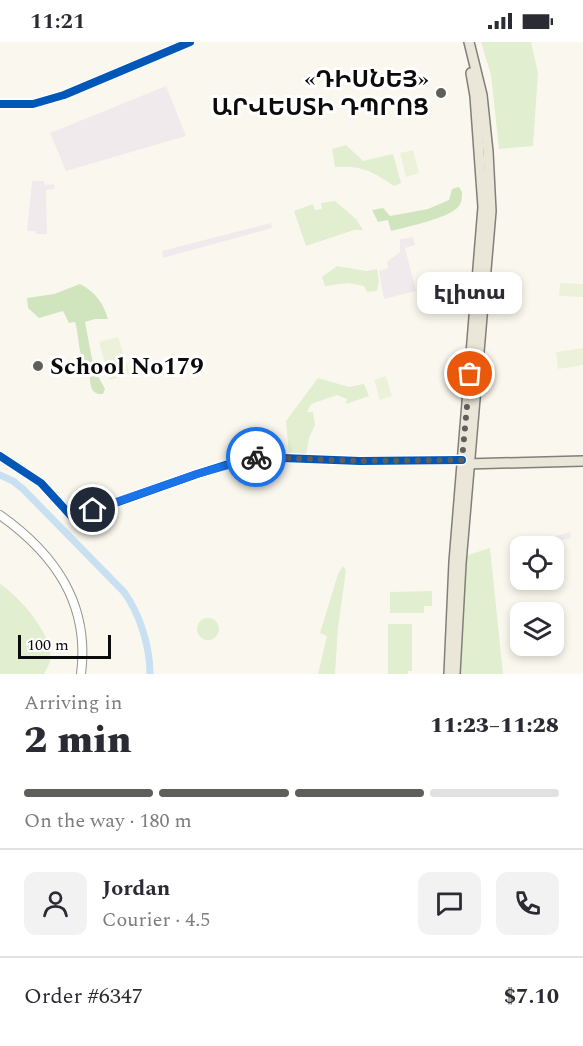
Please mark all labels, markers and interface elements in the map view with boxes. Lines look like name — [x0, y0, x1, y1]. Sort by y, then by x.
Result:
text: 11:21 — [30, 5, 85, 38]
place label: «ԴԻՍՆԵՅ» ԱՐՎԵՍՏԻ ԴՊՐՈՑ — [212, 62, 429, 126]
marker: «ԴԻՍՆԵՅ» ԱՐՎԵՍՏԻ ԴՊՐՈՑ — [434, 86, 448, 100]
callout: Էլիտա — [418, 272, 522, 314]
text: Էլիտա — [433, 278, 506, 308]
pin — [444, 348, 495, 399]
place label: School No179 — [50, 349, 204, 385]
icon: bag — [453, 357, 486, 390]
marker: School No179 — [31, 359, 45, 373]
courier — [226, 427, 286, 487]
icon: bike — [240, 441, 273, 474]
pin — [67, 484, 118, 535]
icon: home — [76, 493, 109, 526]
map controls — [510, 536, 564, 656]
button: locate — [510, 536, 564, 590]
button: layers — [510, 602, 564, 656]
scale bar — [18, 632, 111, 660]
text: 100 m — [27, 633, 69, 657]
text: Arriving in — [24, 688, 122, 718]
text: 11:23–11:28 — [430, 709, 559, 742]
text: 2 min — [24, 711, 132, 770]
text: On the way · 180 m — [24, 806, 192, 836]
button: person — [24, 872, 87, 935]
text: Jordan — [102, 872, 170, 905]
button: chat — [418, 872, 481, 935]
button: phone — [496, 872, 559, 935]
text: Courier · 4.5 — [102, 905, 210, 935]
text: Order #6347 — [24, 980, 143, 1013]
text: $7.10 — [504, 980, 559, 1013]

